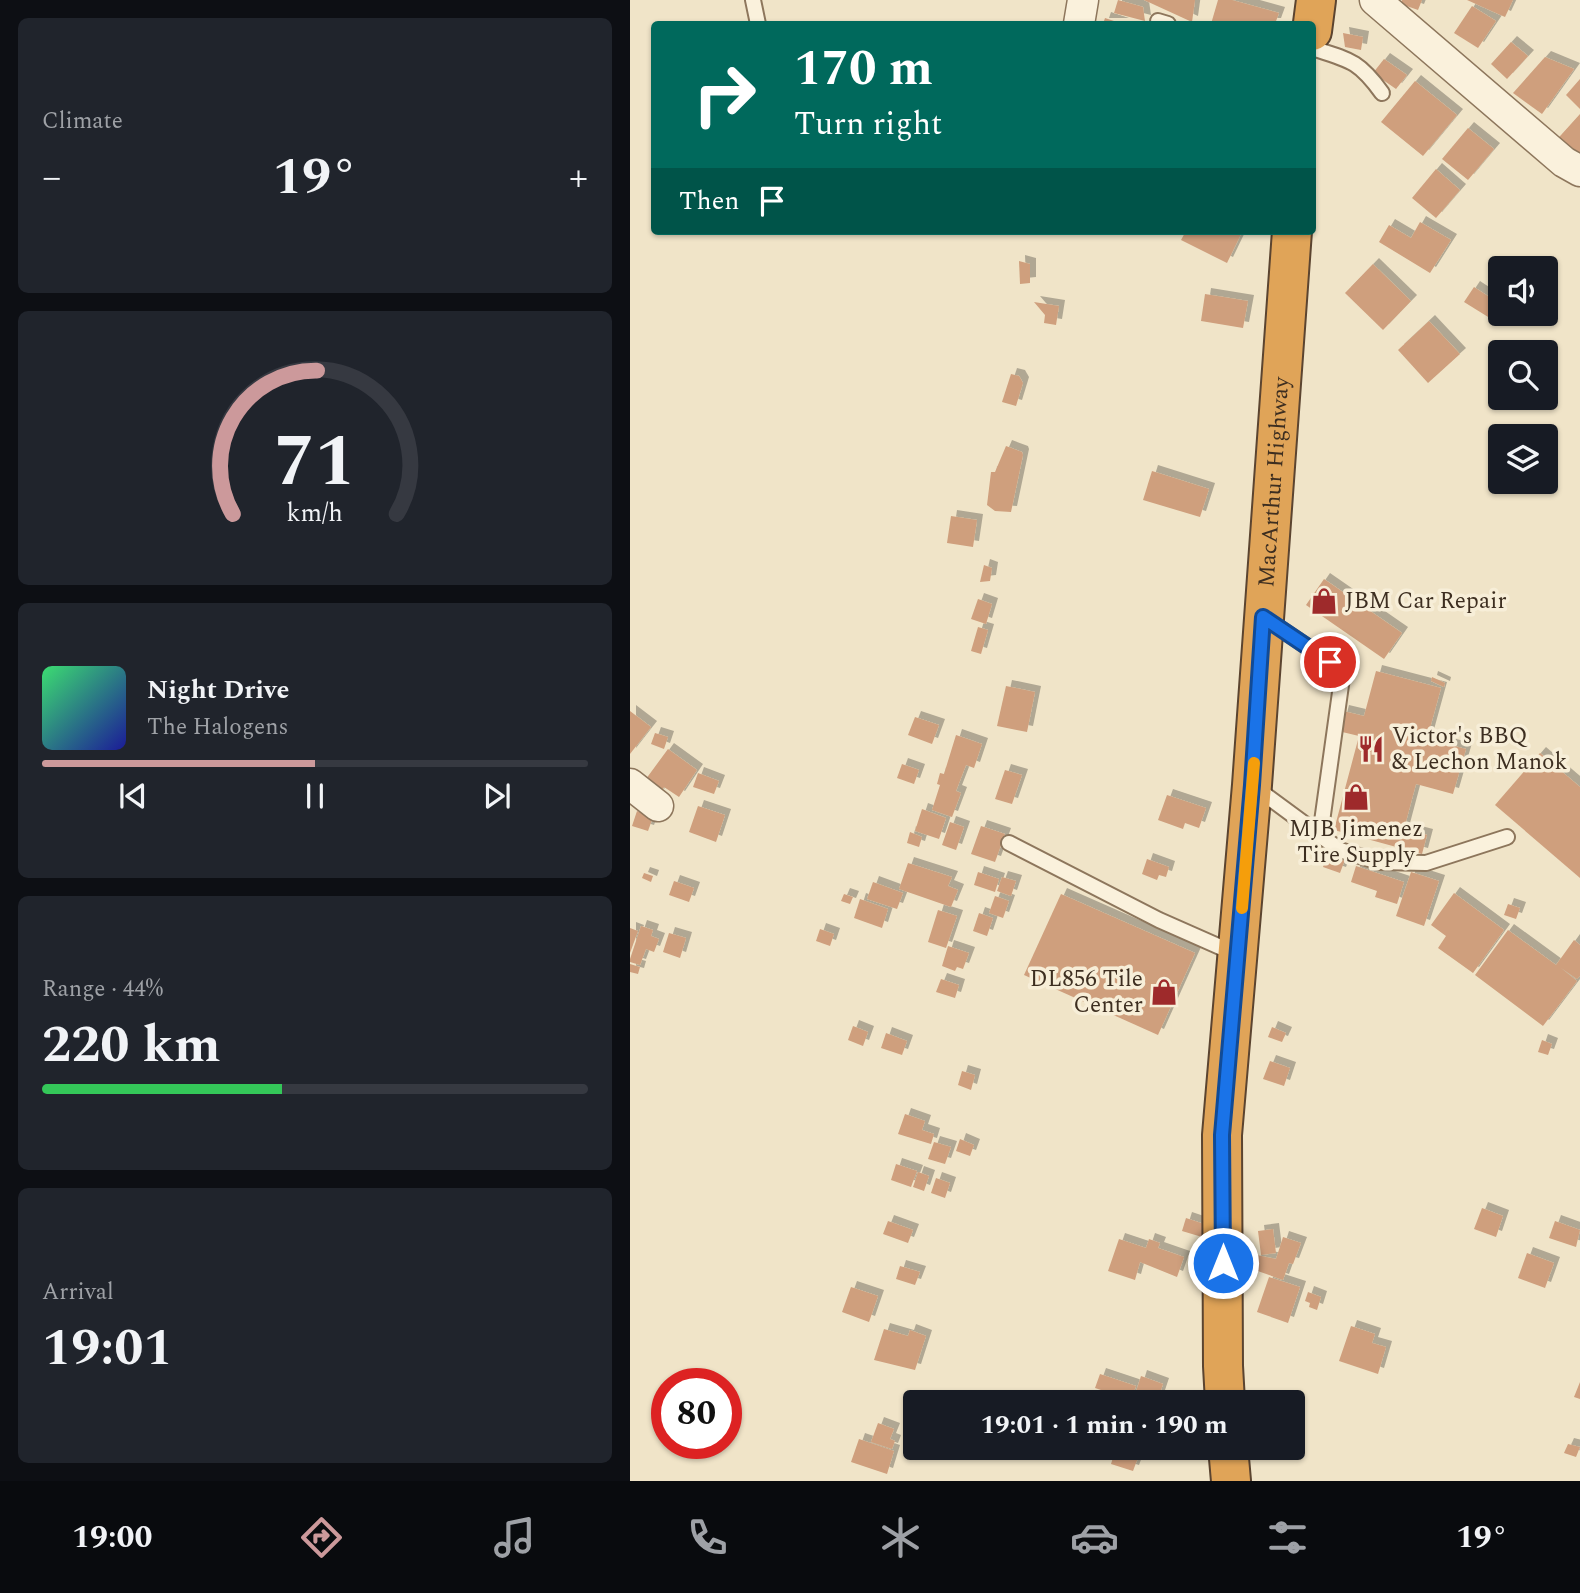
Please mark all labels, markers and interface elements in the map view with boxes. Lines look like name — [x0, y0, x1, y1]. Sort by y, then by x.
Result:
text: 170 m — [794, 32, 933, 107]
icon: right — [679, 49, 770, 140]
text: Turn right — [794, 100, 942, 149]
text: Climate — [42, 104, 123, 139]
text: 19° — [273, 138, 357, 217]
text: − — [42, 149, 61, 207]
text: + — [569, 149, 588, 207]
text: Then — [679, 181, 739, 221]
icon: arrive — [753, 182, 791, 220]
map controls — [1488, 256, 1558, 494]
button: sound — [1488, 256, 1558, 326]
button: search — [1488, 340, 1558, 410]
street label: MacArthur Highway — [1249, 375, 1299, 589]
text: 71 — [274, 407, 356, 518]
button: layers — [1488, 424, 1558, 494]
text: km/h — [287, 495, 343, 533]
place label: JBM Car Repair — [1345, 584, 1507, 619]
shop icon: JBM Car Repair — [1309, 586, 1339, 616]
pin — [1300, 632, 1360, 692]
icon: arrive — [1311, 643, 1349, 681]
text: Night Drive — [147, 670, 289, 710]
text: The Halogens — [147, 710, 289, 745]
place label: Victor's BBQ & Lechon Manok — [1392, 719, 1567, 780]
restaurant icon: Victor's BBQ & Lechon Manok — [1356, 734, 1386, 764]
icon: previous — [114, 777, 152, 815]
icon: pause — [296, 777, 334, 815]
icon: next — [478, 777, 516, 815]
shop icon: MJB Jimenez Tire Supply — [1341, 782, 1371, 812]
place label: MJB Jimenez Tire Supply — [1289, 812, 1423, 873]
place label: DL856 Tile Center — [1030, 962, 1143, 1023]
text: Range · 44% — [42, 972, 163, 1007]
shop icon: DL856 Tile Center — [1149, 977, 1179, 1007]
text: 220 km — [42, 1006, 221, 1085]
position arrow — [1186, 1226, 1260, 1300]
text: Arrival — [42, 1275, 114, 1310]
text: 19:01 — [42, 1309, 173, 1388]
speed limit sign: 80 — [651, 1368, 742, 1459]
text: 19:01 · 1 min · 190 m — [980, 1405, 1228, 1445]
text: 19:00 — [72, 1513, 152, 1562]
icon: directions — [297, 1513, 346, 1562]
icon: music — [490, 1513, 539, 1562]
icon: phone — [683, 1513, 732, 1562]
icon: climate — [876, 1513, 925, 1562]
icon: car — [1070, 1513, 1119, 1562]
icon: filters — [1263, 1513, 1312, 1562]
text: 19° — [1456, 1513, 1508, 1562]

